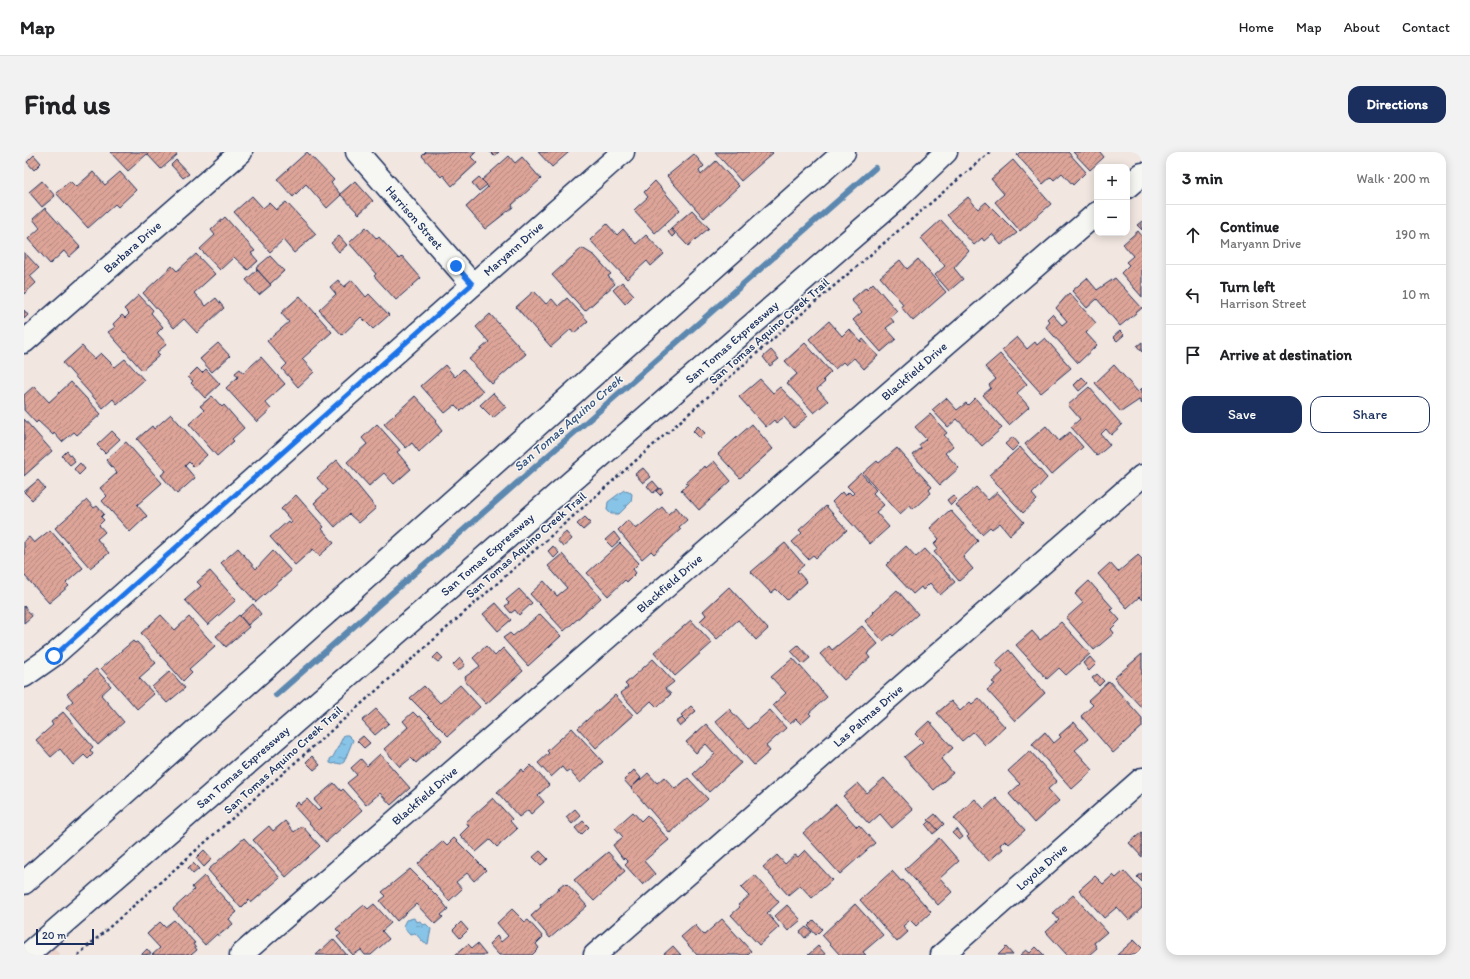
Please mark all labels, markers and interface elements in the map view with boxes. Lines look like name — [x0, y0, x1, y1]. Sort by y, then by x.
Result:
text: Map — [20, 16, 55, 39]
text: Home — [1239, 19, 1274, 36]
text: Map — [1296, 19, 1322, 36]
text: About — [1344, 19, 1380, 36]
text: Contact — [1402, 19, 1450, 36]
button: Directions — [1348, 86, 1446, 123]
text: Find us — [24, 87, 111, 121]
map controls — [1094, 164, 1130, 236]
button: + — [1094, 164, 1130, 200]
text: 3 min — [1182, 168, 1223, 188]
text: Walk · 200 m — [1357, 171, 1430, 186]
street label: Harrison Street — [383, 183, 446, 253]
button: − — [1094, 200, 1130, 236]
street label: Barbara Drive — [101, 218, 164, 276]
street label: Maryann Drive — [481, 218, 547, 279]
text: Continue — [1220, 218, 1279, 236]
icon: ahead — [1182, 224, 1204, 246]
text: 190 m — [1395, 227, 1430, 242]
text: Maryann Drive — [1220, 236, 1301, 251]
route end — [447, 257, 465, 275]
street label: San Tomas Aquino Creek Trail — [706, 275, 832, 387]
text: Turn left — [1220, 278, 1275, 296]
icon: left — [1182, 284, 1204, 306]
text: 10 m — [1402, 287, 1430, 302]
text: Harrison Street — [1220, 296, 1306, 311]
street label: San Tomas Expressway — [683, 298, 782, 386]
street label: Blackfield Drive — [879, 339, 950, 404]
icon: arrive — [1182, 344, 1204, 366]
text: Arrive at destination — [1220, 346, 1352, 364]
water label: San Tomas Aquino Creek — [511, 371, 626, 474]
button: Save — [1182, 396, 1302, 433]
button: Share — [1310, 396, 1430, 433]
street label: San Tomas Aquino Creek Trail — [463, 489, 589, 601]
street label: San Tomas Expressway — [438, 510, 537, 599]
street label: Blackfield Drive — [634, 551, 705, 616]
route start — [45, 647, 63, 665]
street label: Las Palmas Drive — [830, 681, 906, 750]
street label: San Tomas Aquino Creek Trail — [221, 703, 346, 817]
street label: San Tomas Expressway — [193, 723, 292, 812]
street label: Blackfield Drive — [389, 763, 460, 828]
street label: Loyola Drive — [1013, 841, 1070, 893]
scale bar — [36, 927, 94, 946]
text: 20 m — [42, 929, 66, 942]

